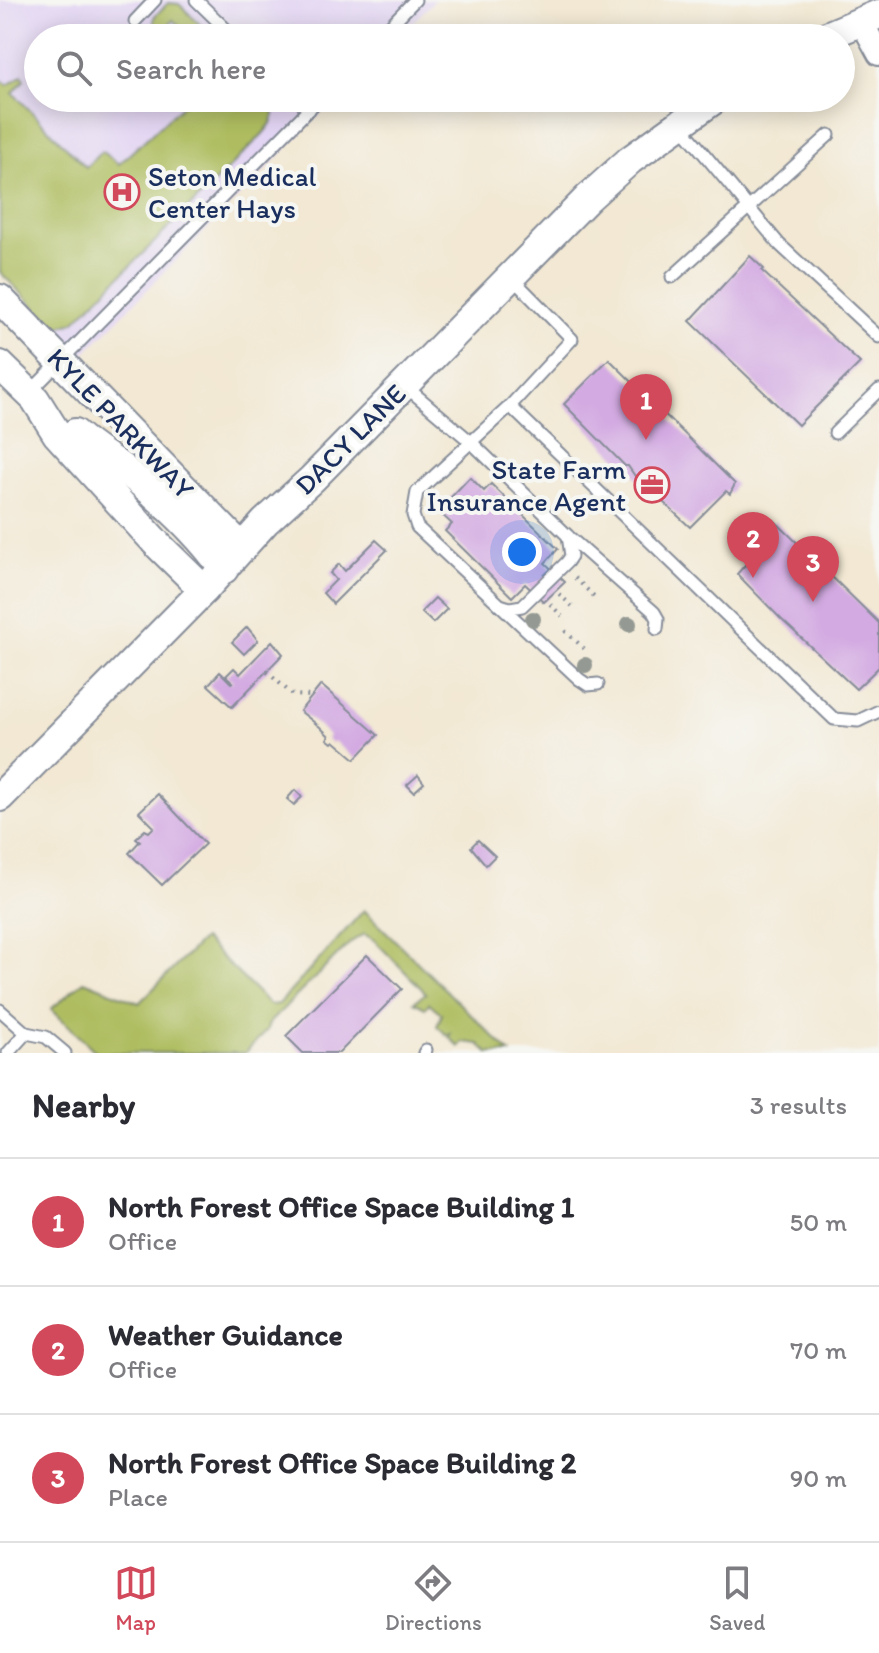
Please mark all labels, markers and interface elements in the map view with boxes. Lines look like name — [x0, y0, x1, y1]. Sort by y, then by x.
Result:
search box — [24, 24, 855, 112]
icon: search — [52, 46, 96, 90]
text: Search here — [116, 50, 266, 87]
place label: Seton Medical Center Hays — [148, 159, 316, 225]
hospital icon: Seton Medical Center Hays — [103, 173, 141, 211]
street label: KYLE PARKWAY — [40, 340, 202, 506]
pin: 1 — [620, 374, 672, 440]
street label: DACY LANE — [287, 376, 413, 502]
place label: State Farm Insurance Agent — [427, 452, 626, 518]
office icon: State Farm Insurance Agent — [633, 466, 671, 504]
pin: 2 — [727, 512, 779, 578]
your location — [502, 532, 542, 572]
pin: 3 — [787, 536, 839, 602]
text: Nearby — [32, 1085, 135, 1126]
text: 3 results — [750, 1089, 847, 1121]
text: North Forest Office Space Building 1 — [108, 1188, 575, 1225]
text: 1 — [52, 1206, 64, 1238]
text: 50 m — [790, 1206, 847, 1238]
text: Office — [108, 1225, 177, 1257]
text: Weather Guidance — [108, 1316, 343, 1353]
text: 2 — [51, 1334, 65, 1366]
text: 70 m — [790, 1334, 847, 1366]
text: Office — [108, 1353, 177, 1385]
text: North Forest Office Space Building 2 — [108, 1444, 576, 1481]
text: 3 — [51, 1462, 65, 1494]
text: 90 m — [790, 1462, 847, 1494]
text: Place — [108, 1481, 168, 1513]
tab: Map — [114, 1561, 158, 1636]
tab: Directions — [385, 1561, 482, 1636]
tab: Saved — [709, 1561, 765, 1636]

